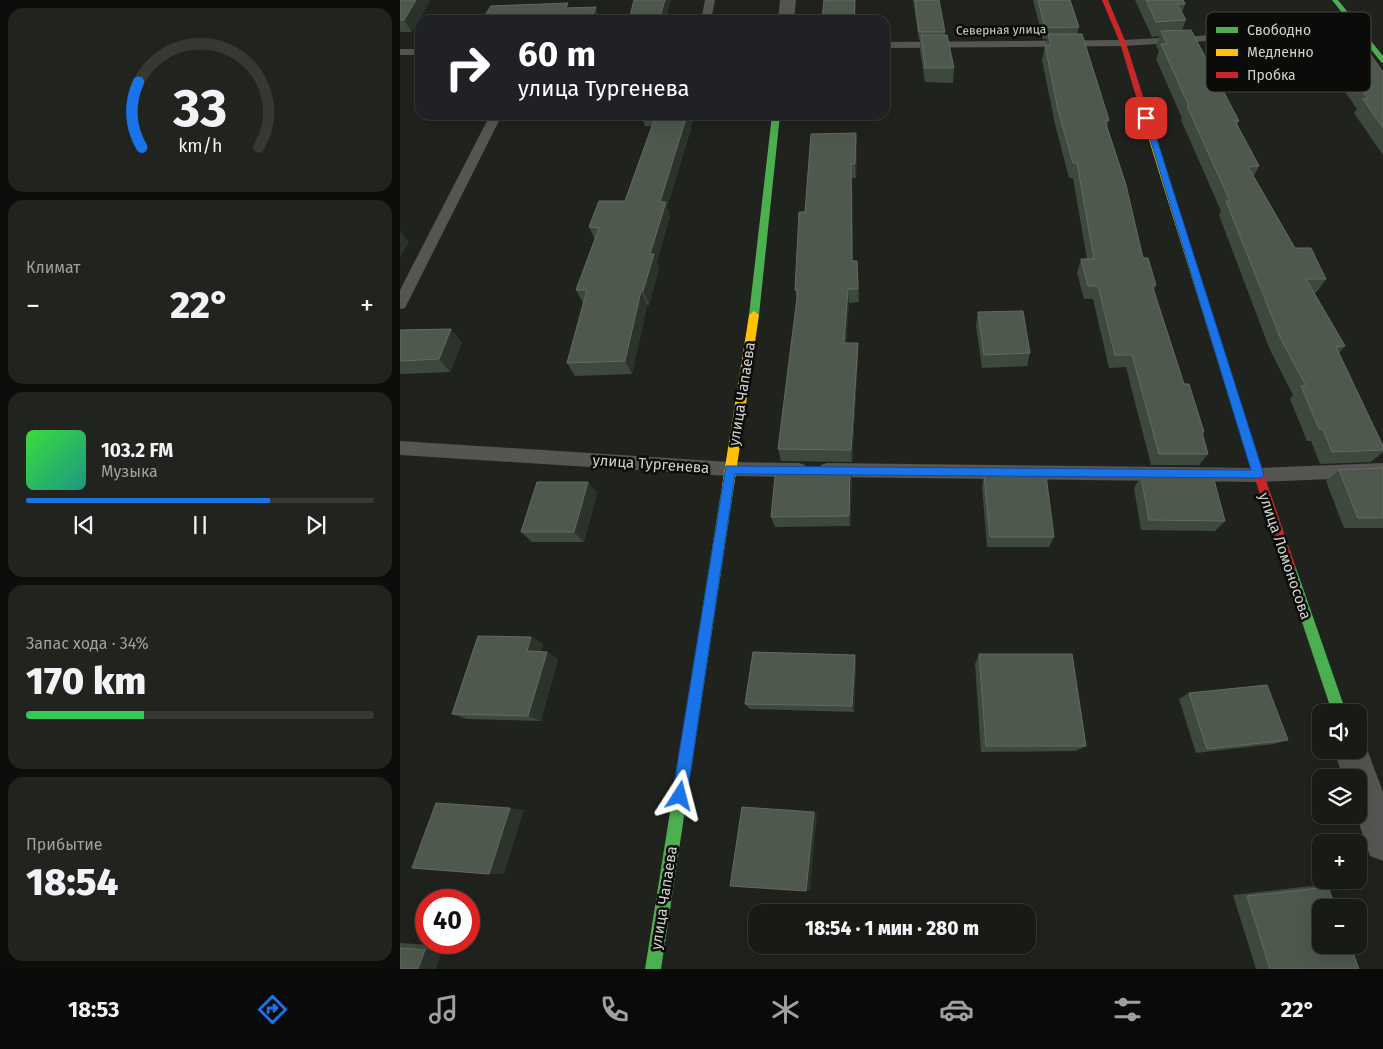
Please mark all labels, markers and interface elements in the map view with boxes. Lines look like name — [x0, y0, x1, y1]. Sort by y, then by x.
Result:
legend — [1206, 12, 1371, 92]
street label: Северная улица — [956, 22, 1046, 38]
text: Свободно — [1247, 22, 1311, 39]
text: 60 m — [518, 33, 596, 75]
icon: right — [435, 35, 500, 100]
text: Медленно — [1247, 44, 1314, 61]
text: Пробка — [1247, 67, 1296, 84]
text: улица Тургенева — [518, 75, 690, 102]
text: 33 — [172, 77, 227, 140]
pin — [1125, 97, 1167, 139]
icon: arrive — [1132, 104, 1160, 132]
text: km/h — [178, 135, 222, 157]
text: Климат — [26, 258, 81, 277]
text: 22° — [170, 282, 230, 328]
text: − — [26, 289, 40, 322]
text: + — [360, 289, 374, 322]
street label: улица Чапаева — [725, 341, 759, 447]
text: 103.2 FM — [101, 439, 173, 462]
street label: улица Тургенева — [592, 451, 710, 477]
text: Музыка — [101, 462, 158, 481]
street label: улица Ломоносова — [1255, 490, 1315, 622]
icon: previous — [70, 511, 98, 539]
icon: pause — [186, 511, 214, 539]
icon: next — [302, 511, 330, 539]
text: Запас хода · 34% — [26, 634, 149, 653]
text: 170 km — [26, 658, 146, 704]
map controls — [1312, 704, 1367, 954]
button: sound — [1312, 704, 1367, 759]
position arrow — [653, 769, 705, 821]
button: layers — [1312, 769, 1367, 824]
button: + — [1312, 834, 1367, 889]
text: Прибытие — [26, 835, 102, 854]
street label: улица Чапаева — [647, 845, 681, 951]
text: 18:54 — [26, 859, 118, 905]
speed limit sign: 40 — [415, 889, 480, 954]
button: − — [1312, 899, 1367, 954]
text: 18:54 · 1 мин · 280 m — [805, 917, 979, 940]
icon: directions — [255, 992, 290, 1027]
icon: music — [426, 992, 461, 1027]
icon: phone — [597, 992, 632, 1027]
icon: climate — [768, 992, 803, 1027]
icon: car — [939, 992, 974, 1027]
icon: filters — [1110, 992, 1145, 1027]
text: 18:53 — [68, 996, 119, 1023]
text: 22° — [1281, 996, 1315, 1023]

